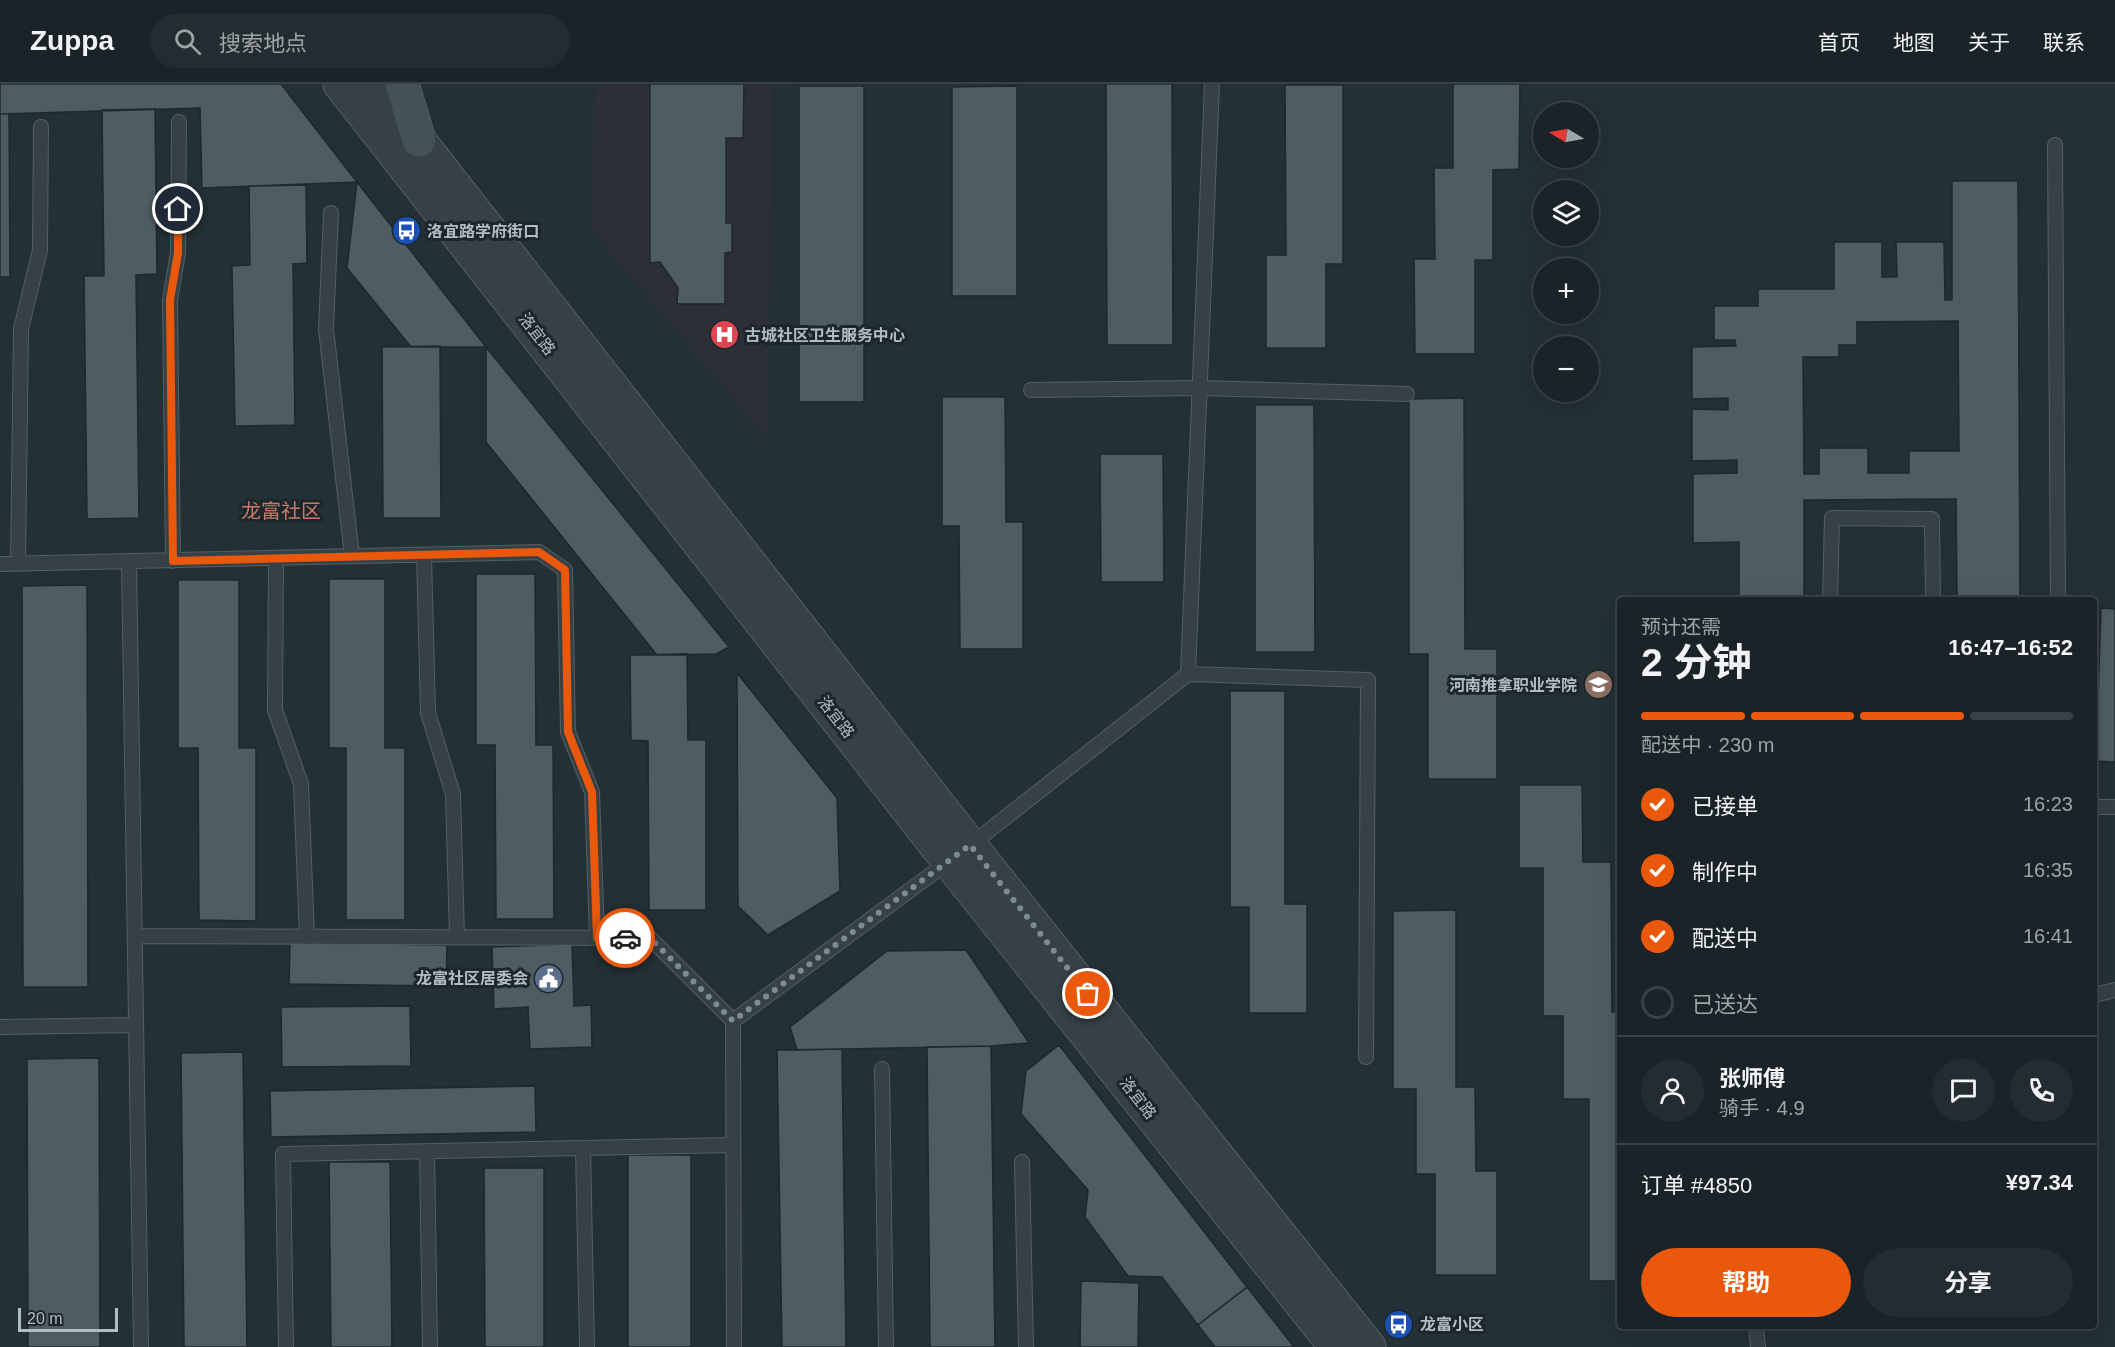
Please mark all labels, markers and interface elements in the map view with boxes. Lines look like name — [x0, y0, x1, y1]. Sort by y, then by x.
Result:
search box — [150, 14, 570, 68]
text: Zuppa — [30, 25, 114, 56]
icon: search — [171, 25, 204, 58]
text: 搜索地点 — [219, 31, 307, 56]
text: 首页 — [1818, 31, 1860, 54]
text: 地图 — [1893, 31, 1935, 54]
text: 关于 — [1968, 31, 2010, 54]
text: 联系 — [2043, 31, 2085, 54]
north arrow — [1533, 102, 1599, 168]
map controls — [1533, 102, 1599, 402]
button: layers — [1533, 180, 1599, 246]
pin — [152, 183, 203, 234]
icon: home — [161, 192, 194, 225]
bus stop icon: 洛宜路学府街口 — [390, 215, 422, 247]
place label: 洛宜路学府街口 — [427, 223, 539, 240]
button: + — [1533, 258, 1599, 324]
street label: 洛宜路 — [516, 310, 558, 358]
hospital icon: 古城社区卫生服务中心 — [708, 319, 740, 351]
place label: 古城社区卫生服务中心 — [745, 326, 905, 344]
button: − — [1533, 336, 1599, 402]
district label: 龙富社区 — [241, 500, 321, 522]
text: 预计还需 — [1641, 616, 1721, 638]
text: 16:47–16:52 — [1948, 635, 2073, 660]
text: 2 分钟 — [1641, 641, 1752, 684]
school or university icon: 河南推拿职业学院 — [1582, 669, 1614, 701]
place label: 河南推拿职业学院 — [1449, 677, 1577, 694]
street label: 洛宜路 — [815, 693, 857, 741]
text: 配送中 · 230 m — [1641, 734, 1774, 756]
icon: check — [1641, 788, 1674, 821]
text: 16:23 — [2023, 793, 2073, 815]
text: 已接单 — [1692, 794, 1758, 819]
icon: check — [1641, 854, 1674, 887]
text: 16:35 — [2023, 859, 2073, 881]
text: 制作中 — [1692, 860, 1758, 885]
courier — [595, 908, 655, 968]
icon: check — [1641, 920, 1674, 953]
icon: car — [609, 922, 642, 955]
text: 16:41 — [2023, 925, 2073, 947]
text: 配送中 — [1692, 926, 1758, 951]
public building icon: 龙富社区居委会 — [533, 962, 565, 994]
pin — [1062, 968, 1113, 1019]
place label: 龙富社区居委会 — [416, 969, 528, 987]
icon: bag — [1071, 977, 1104, 1010]
text: 已送达 — [1692, 992, 1758, 1017]
button: person — [1641, 1059, 1704, 1122]
button: chat — [1932, 1059, 1995, 1122]
button: phone — [2010, 1059, 2073, 1122]
text: 张师傅 — [1719, 1066, 1785, 1091]
street label: 洛宜路 — [1117, 1074, 1159, 1122]
text: 骑手 · 4.9 — [1719, 1097, 1805, 1119]
text: ¥97.34 — [2006, 1170, 2073, 1195]
text: 订单 #4850 — [1641, 1173, 1752, 1198]
button: 帮助 — [1641, 1248, 1851, 1317]
button: 分享 — [1863, 1248, 2073, 1317]
scale bar — [18, 1305, 118, 1332]
bus stop icon: 龙富小区 — [1383, 1308, 1415, 1340]
text: 20 m — [27, 1310, 63, 1327]
place label: 龙富小区 — [1420, 1315, 1484, 1333]

